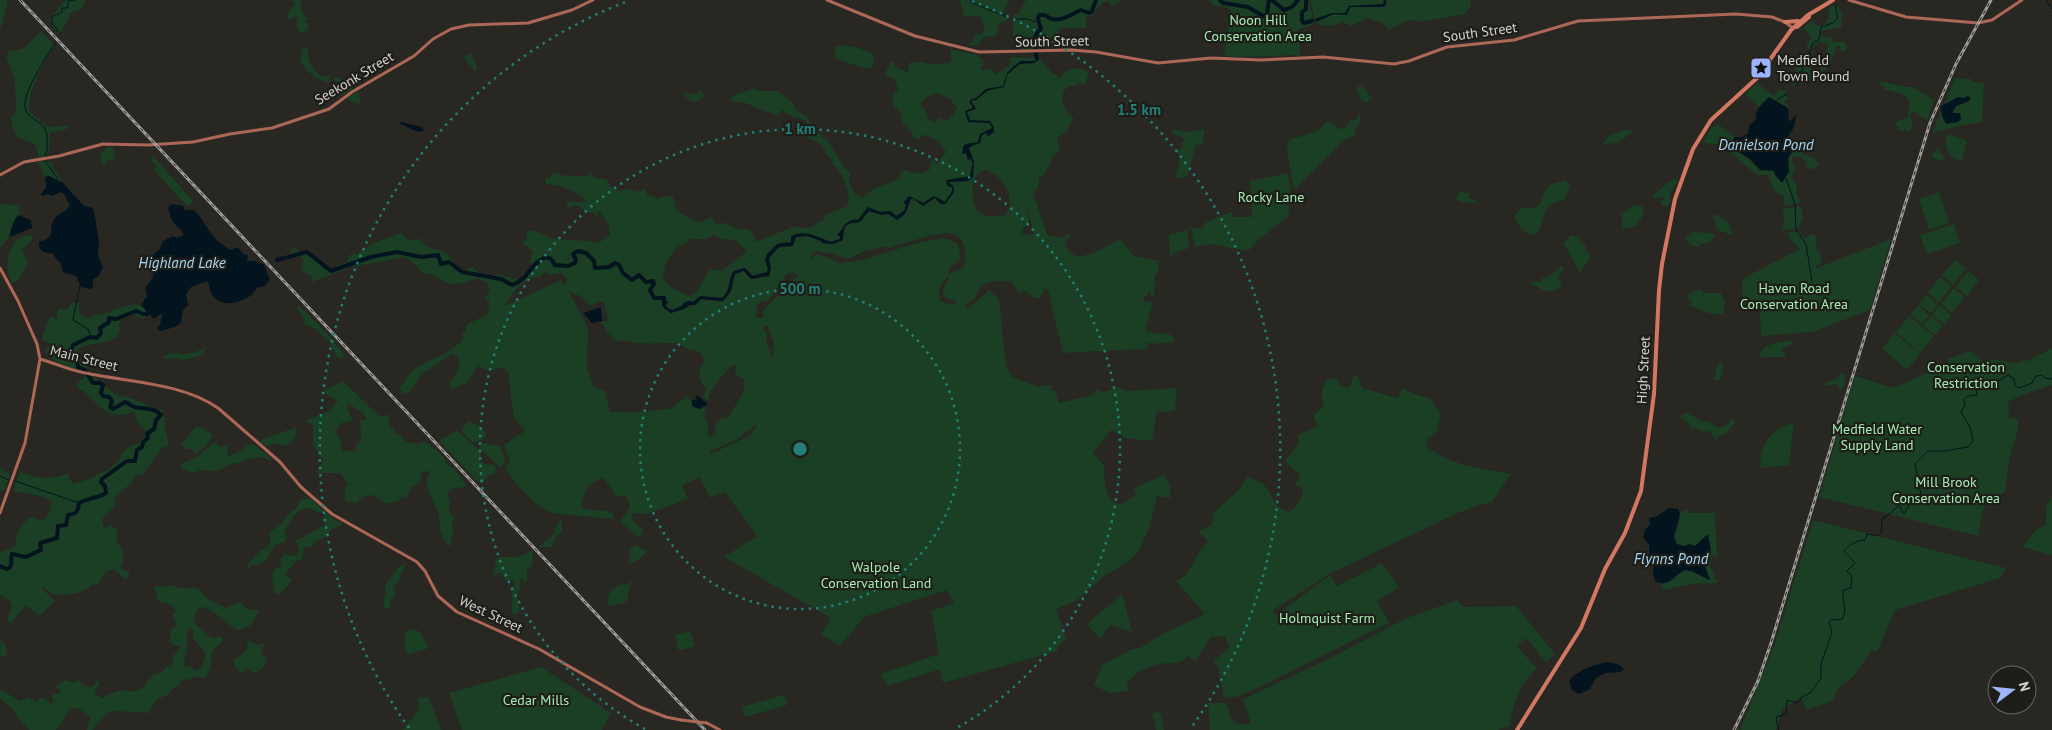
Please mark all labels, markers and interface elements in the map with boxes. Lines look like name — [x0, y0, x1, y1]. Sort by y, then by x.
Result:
park label: Noon Hill Conservation Area — [1204, 11, 1312, 45]
street label: South Street — [1442, 18, 1518, 46]
street label: South Street — [1015, 31, 1090, 51]
street label: Seekonk Street — [311, 47, 397, 109]
place label: Medfield Town Pound — [1777, 51, 1850, 85]
place icon: Medfield Town Pound — [1749, 56, 1773, 80]
text: 1.5 km — [1117, 100, 1161, 119]
text: 1 km — [784, 119, 816, 138]
water label: Danielson Pond — [1718, 135, 1814, 154]
park label: Rocky Lane — [1238, 188, 1304, 206]
water label: Highland Lake — [138, 253, 226, 272]
text: 500 m — [779, 279, 821, 298]
park label: Haven Road Conservation Area — [1740, 279, 1848, 313]
street label: High Street — [1632, 335, 1654, 404]
street label: Main Street — [48, 341, 120, 375]
park label: Conservation Restriction — [1927, 358, 2005, 392]
park label: Medfield Water Supply Land — [1832, 420, 1922, 454]
centre of rings — [791, 440, 809, 458]
park label: Mill Brook Conservation Area — [1892, 473, 2000, 507]
water label: Flynns Pond — [1634, 549, 1709, 568]
park label: Walpole Conservation Land — [821, 558, 931, 592]
street label: West Street — [456, 591, 526, 637]
park label: Holmquist Farm — [1279, 609, 1375, 627]
north arrow — [1987, 665, 2037, 715]
text: N — [2015, 680, 2034, 693]
park label: Cedar Mills — [503, 691, 569, 709]

